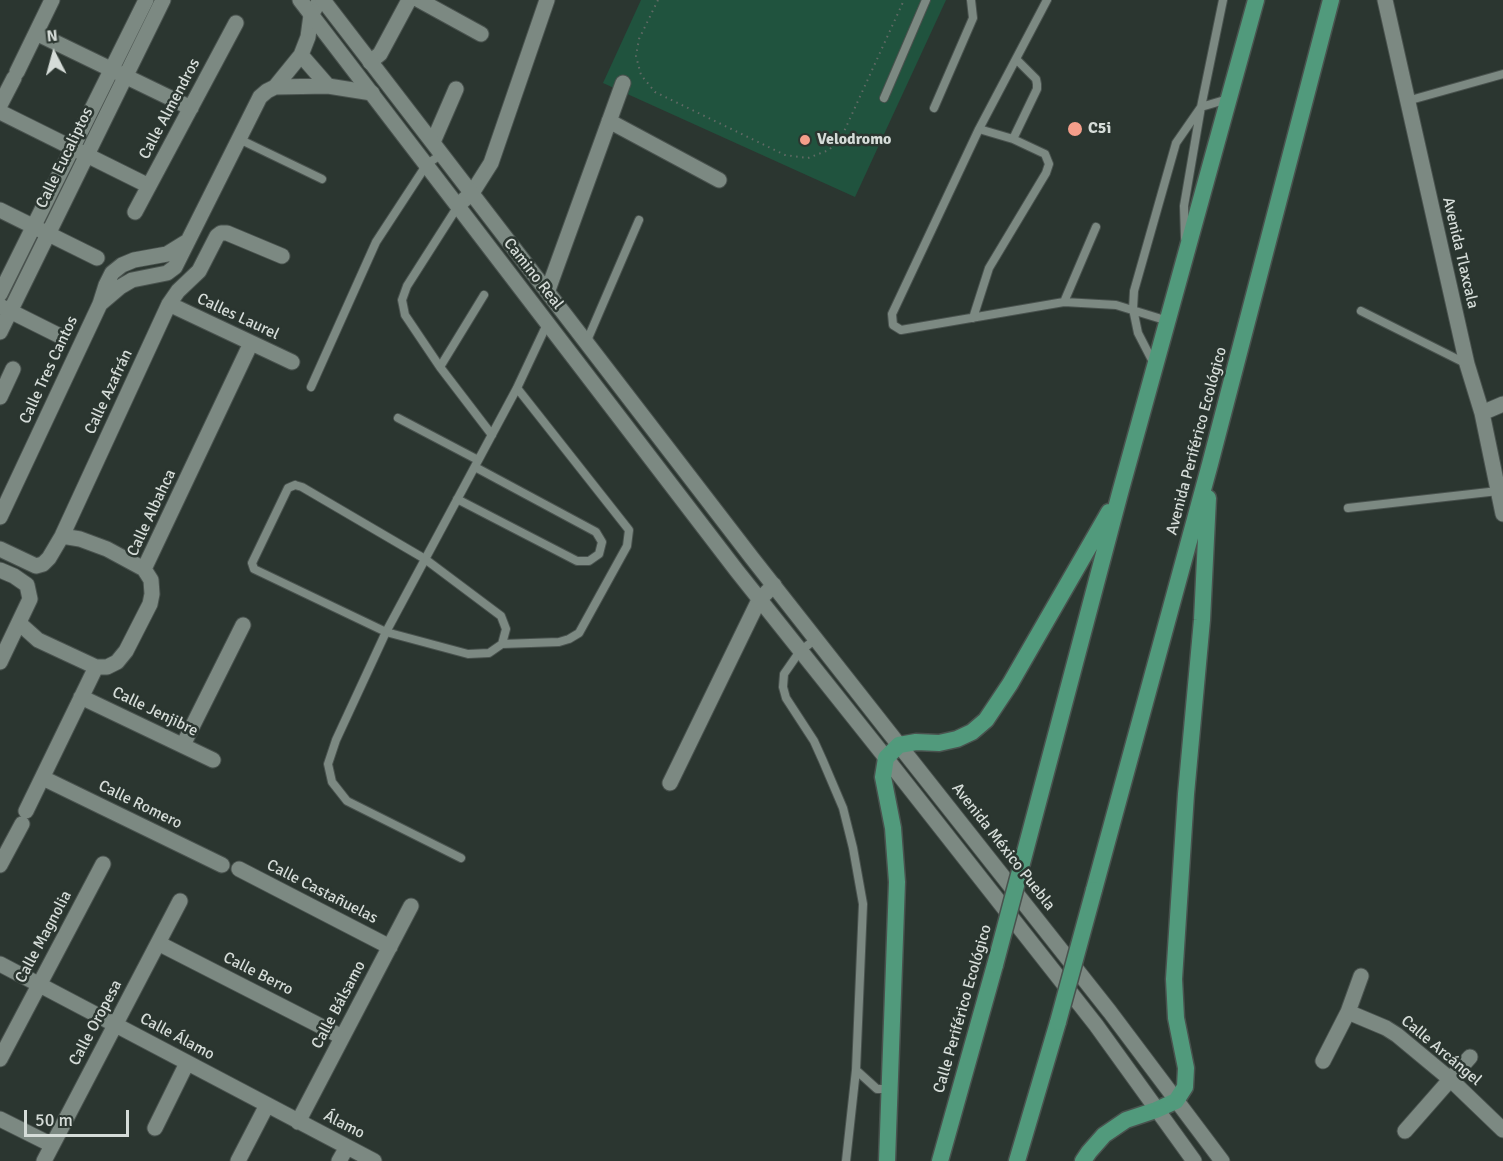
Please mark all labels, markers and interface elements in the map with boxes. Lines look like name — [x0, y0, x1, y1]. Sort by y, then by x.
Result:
north arrow — [24, 24, 84, 84]
text: N — [46, 26, 59, 47]
street label: Calle Almendros — [135, 55, 205, 163]
street label: Calle Eucaliptos — [32, 104, 98, 212]
place label: C5i — [1088, 119, 1111, 139]
marker: C5i — [1066, 120, 1084, 138]
place label: Velodromo — [817, 130, 891, 150]
marker: Velodromo — [798, 133, 812, 147]
street label: Avenida Tlaxcala — [1438, 195, 1482, 311]
street label: Camino Real — [499, 234, 567, 314]
street label: Calles Laurel — [194, 290, 282, 344]
street label: Calle Tres Cantos — [16, 313, 82, 427]
street label: Avenida Periférico Ecológico — [1163, 345, 1231, 537]
street label: Calle Azafrán — [81, 346, 137, 438]
street label: Calle Albahca — [124, 467, 180, 559]
street label: Calle Jenjibre — [109, 683, 201, 741]
street label: Calle Romero — [95, 777, 185, 833]
street label: Avenida México Puebla — [947, 779, 1059, 915]
street label: Calle Castañuelas — [263, 856, 381, 928]
street label: Calle Magnolia — [12, 888, 76, 986]
street label: Calle Periférico Ecológico — [930, 923, 996, 1095]
street label: Calle Berro — [220, 948, 296, 1000]
street label: Calle Bálsamo — [308, 958, 370, 1052]
street label: Calle Oropesa — [65, 977, 127, 1069]
street label: Calle Álamo — [136, 1009, 218, 1065]
street label: Calle Arcángel — [1397, 1012, 1485, 1090]
scale bar — [27, 1098, 132, 1136]
street label: Álamo — [320, 1107, 368, 1143]
text: 50 m — [35, 1109, 73, 1131]

